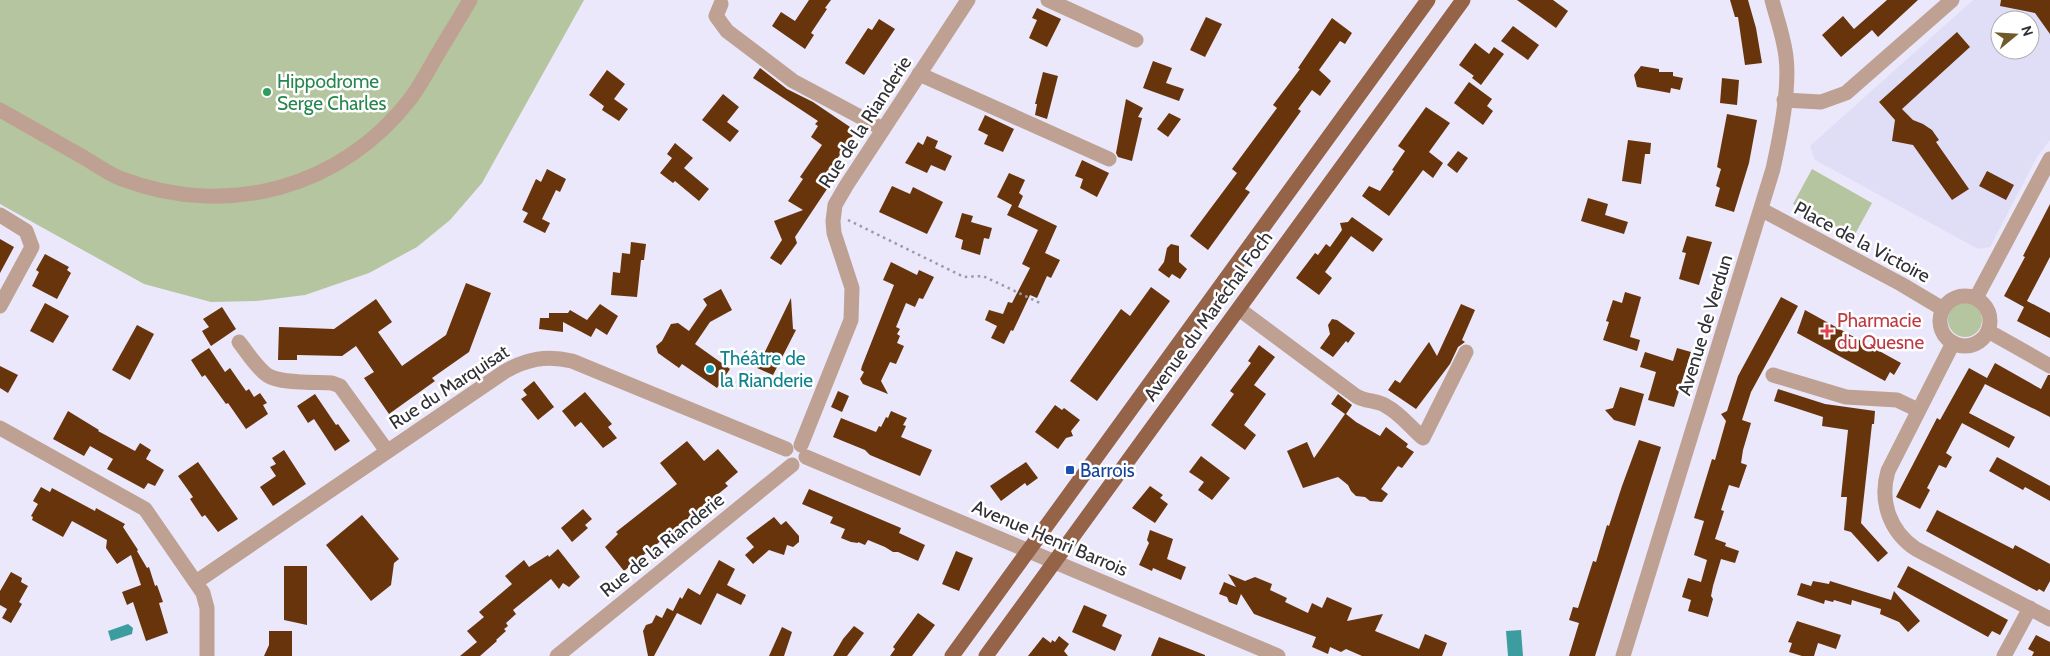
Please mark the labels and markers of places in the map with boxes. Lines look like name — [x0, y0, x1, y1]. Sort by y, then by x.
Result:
place label: Hippodrome Serge Charles — [277, 70, 386, 115]
marker: Hippodrome Serge Charles — [261, 86, 273, 98]
place label: Pharmacie du Quesne — [1837, 309, 1924, 354]
marker: Pharmacie du Quesne — [1821, 325, 1833, 337]
place label: Théâtre de la Rianderie — [720, 347, 813, 392]
marker: Théâtre de la Rianderie — [704, 363, 716, 375]
place label: Barrois — [1080, 459, 1135, 482]
marker: Barrois — [1064, 464, 1076, 476]

